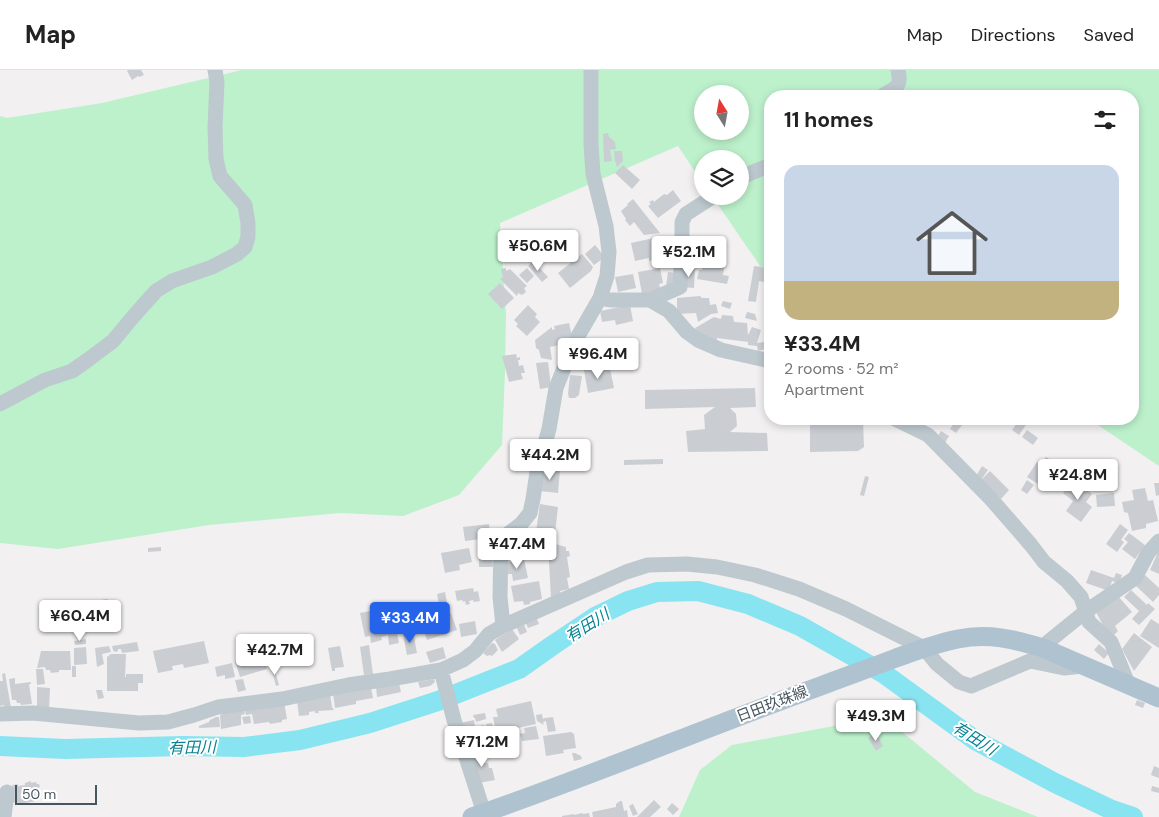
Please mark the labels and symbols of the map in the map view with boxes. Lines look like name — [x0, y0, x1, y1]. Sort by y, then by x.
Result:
north arrow — [694, 85, 749, 140]
pin: ¥50.6M — [497, 230, 579, 272]
pin: ¥52.1M — [648, 236, 730, 278]
pin: ¥96.4M — [557, 338, 639, 380]
pin: ¥44.2M — [509, 438, 591, 481]
pin: ¥24.8M — [1037, 458, 1119, 501]
pin: ¥47.4M — [476, 528, 558, 570]
pin: ¥60.4M — [39, 600, 121, 642]
pin: ¥33.4M — [369, 602, 451, 644]
water label: 有田川 — [561, 603, 615, 647]
pin: ¥42.7M — [234, 634, 316, 676]
street label: 日田玖珠線 — [733, 681, 811, 727]
pin: ¥49.3M — [835, 700, 917, 742]
water label: 有田川 — [949, 717, 1002, 761]
pin: ¥71.2M — [441, 726, 523, 768]
water label: 有田川 — [168, 737, 218, 758]
scale bar — [15, 782, 98, 805]

